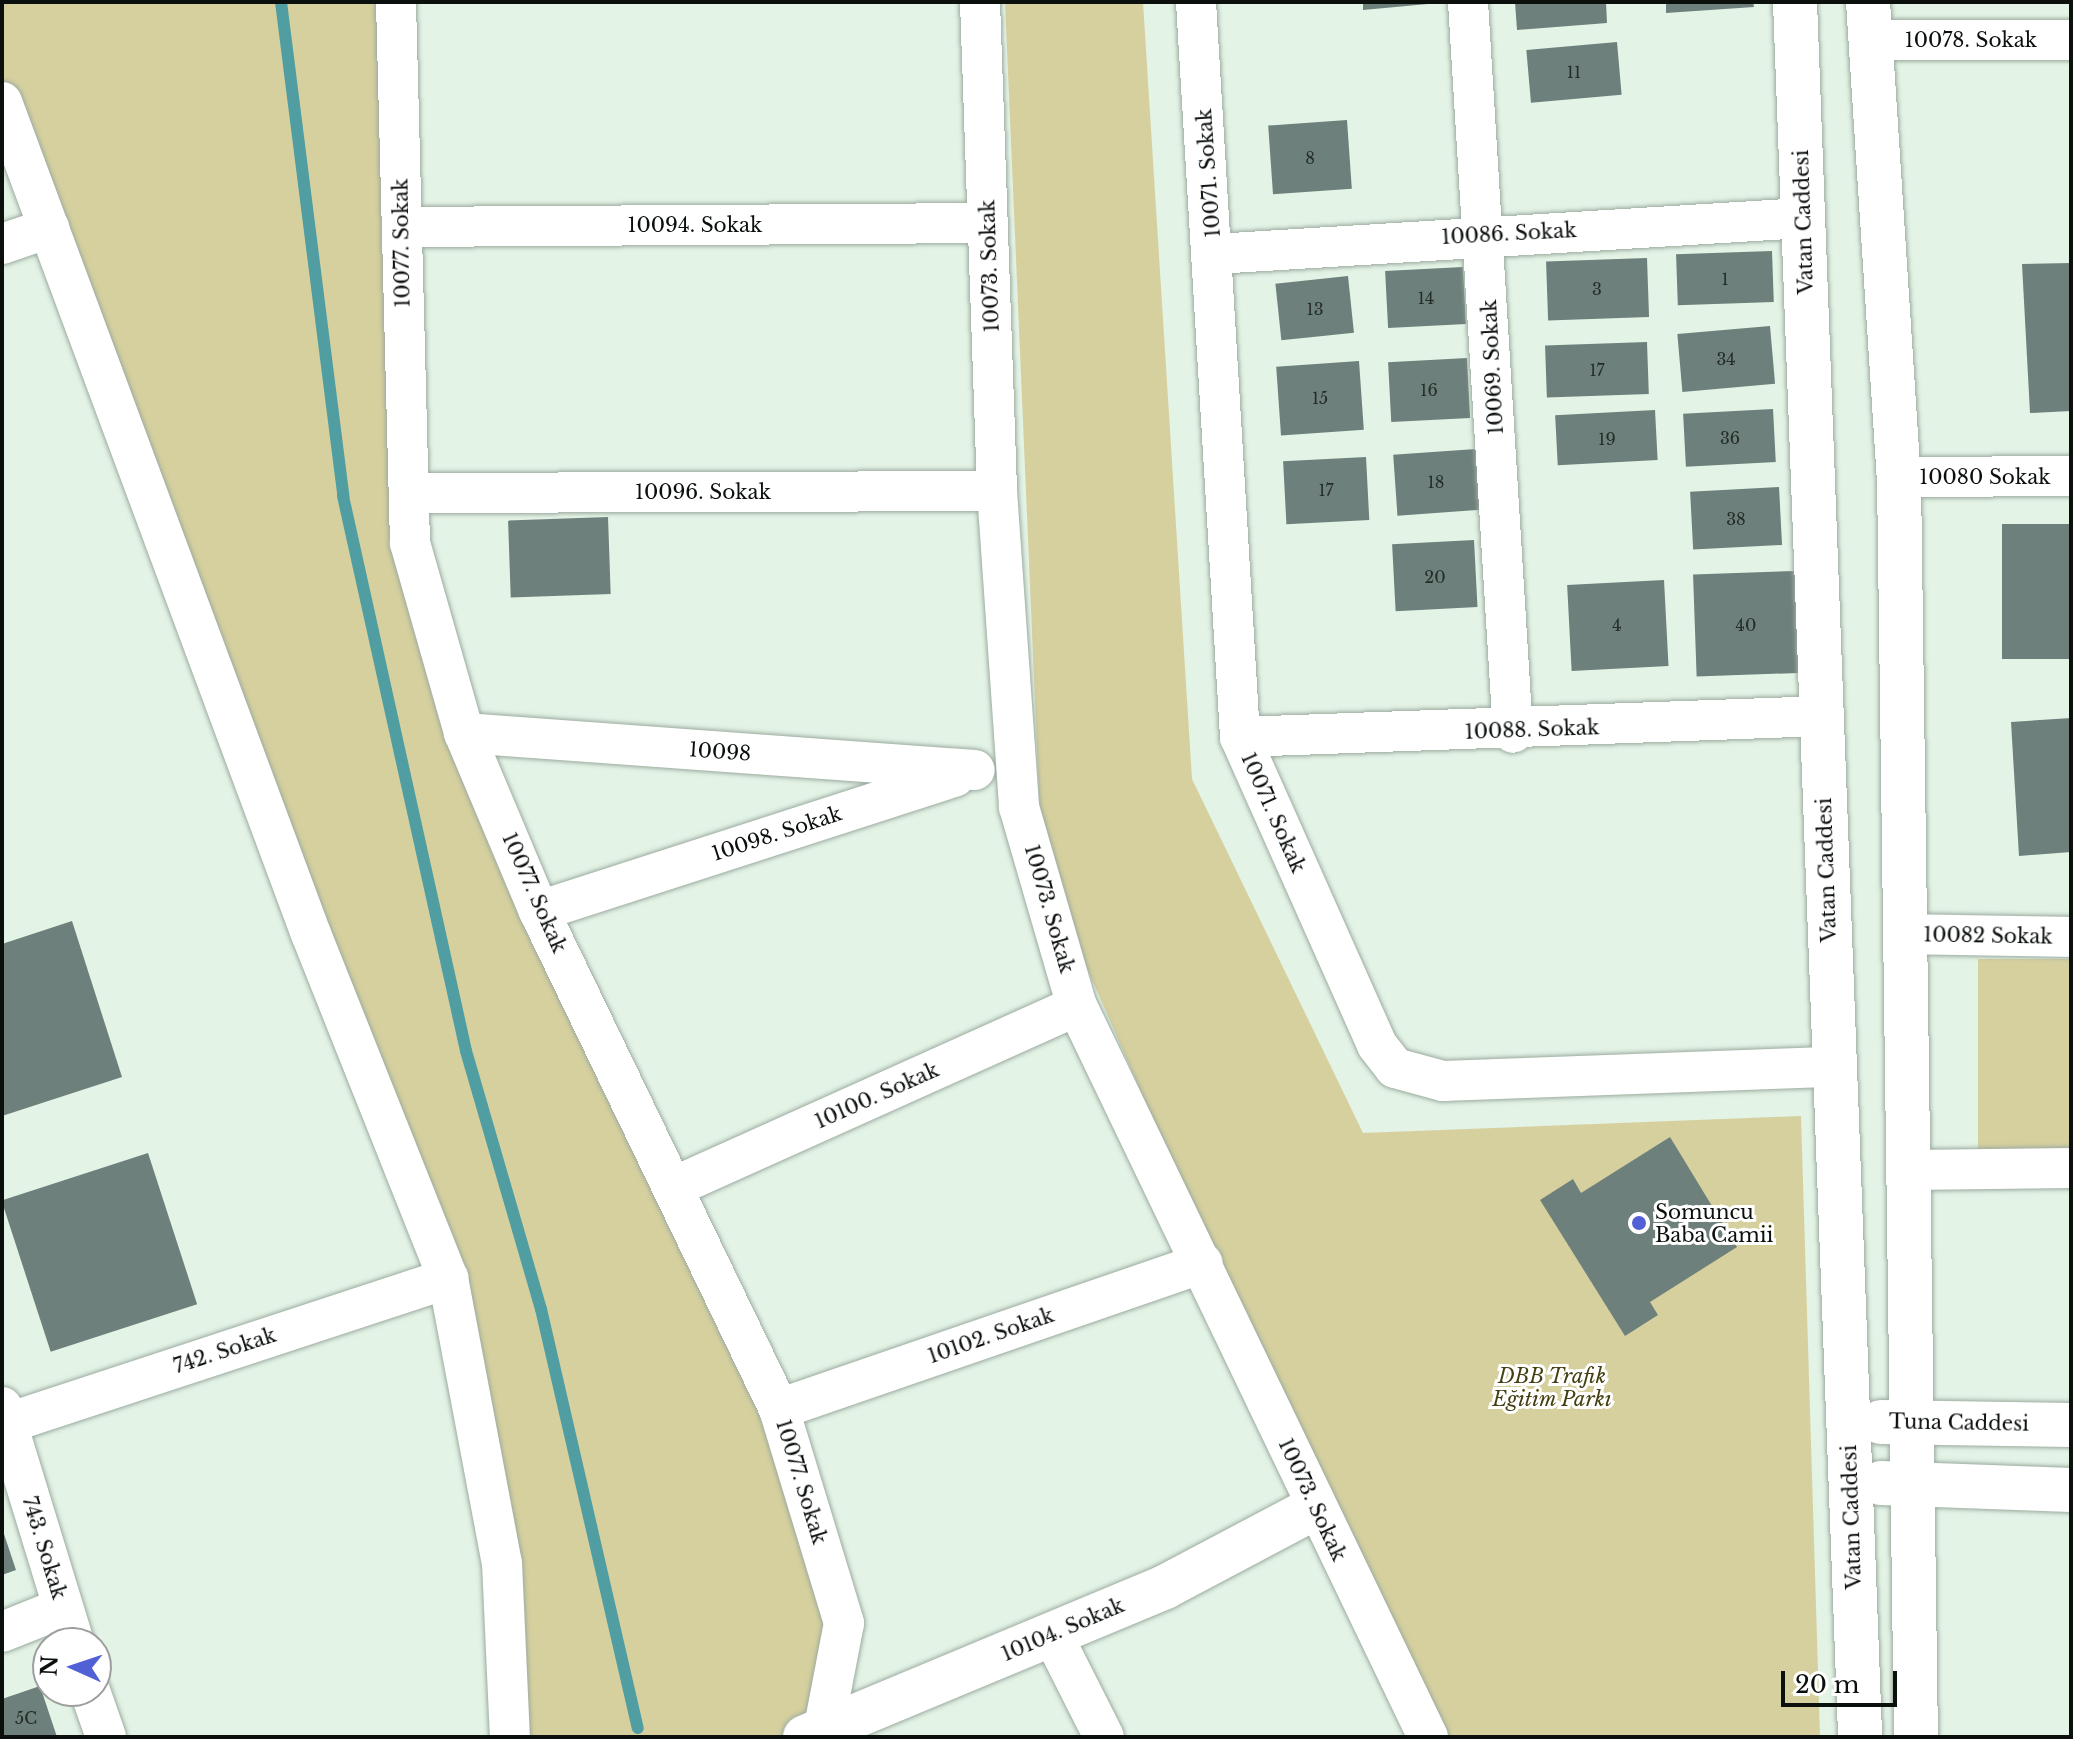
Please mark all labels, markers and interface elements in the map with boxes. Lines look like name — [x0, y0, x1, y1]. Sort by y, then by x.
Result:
street label: 10078. Sokak — [1905, 28, 2037, 52]
house number: 11 — [1567, 62, 1581, 82]
street label: 10071. Sokak — [1193, 108, 1225, 238]
house number: 8 — [1305, 148, 1315, 168]
street label: Vatan Caddesi — [1789, 149, 1819, 295]
street label: 10077. Sokak — [389, 178, 415, 308]
street label: 10073. Sokak — [976, 199, 1004, 333]
street label: 10094. Sokak — [628, 213, 762, 237]
street label: 10086. Sokak — [1441, 218, 1577, 250]
house number: 1 — [1721, 269, 1729, 289]
house number: 3 — [1592, 279, 1602, 299]
house number: 14 — [1418, 288, 1434, 308]
house number: 13 — [1307, 299, 1323, 319]
street label: 10069. Sokak — [1477, 299, 1509, 435]
house number: 34 — [1716, 349, 1736, 369]
house number: 17 — [1589, 360, 1605, 380]
house number: 16 — [1420, 380, 1438, 400]
house number: 15 — [1312, 388, 1328, 408]
house number: 36 — [1720, 428, 1740, 448]
house number: 19 — [1598, 429, 1616, 449]
street label: 10080 Sokak — [1919, 465, 2051, 489]
house number: 18 — [1428, 472, 1444, 492]
street label: 10096. Sokak — [635, 480, 771, 504]
house number: 17 — [1318, 480, 1334, 500]
house number: 38 — [1726, 509, 1746, 529]
house number: 20 — [1424, 567, 1446, 587]
house number: 4 — [1612, 615, 1622, 635]
house number: 40 — [1736, 615, 1756, 635]
street label: 10088. Sokak — [1464, 716, 1600, 744]
street label: 10098 — [688, 738, 752, 766]
street label: 10071. Sokak — [1236, 749, 1310, 877]
street label: Vatan Caddesi — [1812, 797, 1842, 943]
street label: 10098. Sokak — [709, 802, 845, 866]
street label: 10077. Sokak — [497, 829, 571, 957]
street label: 10073. Sokak — [1019, 842, 1079, 976]
street label: 10082 Sokak — [1923, 923, 2053, 949]
street label: 10100. Sokak — [811, 1058, 943, 1134]
place label: Somuncu Baba Camii — [1655, 1200, 1774, 1247]
marker: Somuncu Baba Camii — [1630, 1214, 1648, 1232]
street label: 10102. Sokak — [925, 1303, 1057, 1369]
street label: 742. Sokak — [171, 1323, 279, 1379]
park label: DBB Trafik Eğitim Parkı — [1492, 1364, 1612, 1411]
street label: Tuna Caddesi — [1889, 1410, 2029, 1436]
street label: 10077. Sokak — [771, 1417, 831, 1547]
street label: 10073. Sokak — [1273, 1435, 1351, 1565]
street label: Vatan Caddesi — [1837, 1444, 1867, 1590]
street label: 743. Sokak — [17, 1494, 71, 1602]
street label: 10104. Sokak — [998, 1593, 1128, 1667]
north arrow — [32, 1627, 112, 1707]
text: N — [36, 1655, 64, 1677]
scale bar — [1785, 1655, 1901, 1705]
text: 20 m — [1795, 1670, 1860, 1699]
house number: 5C — [15, 1708, 37, 1728]

